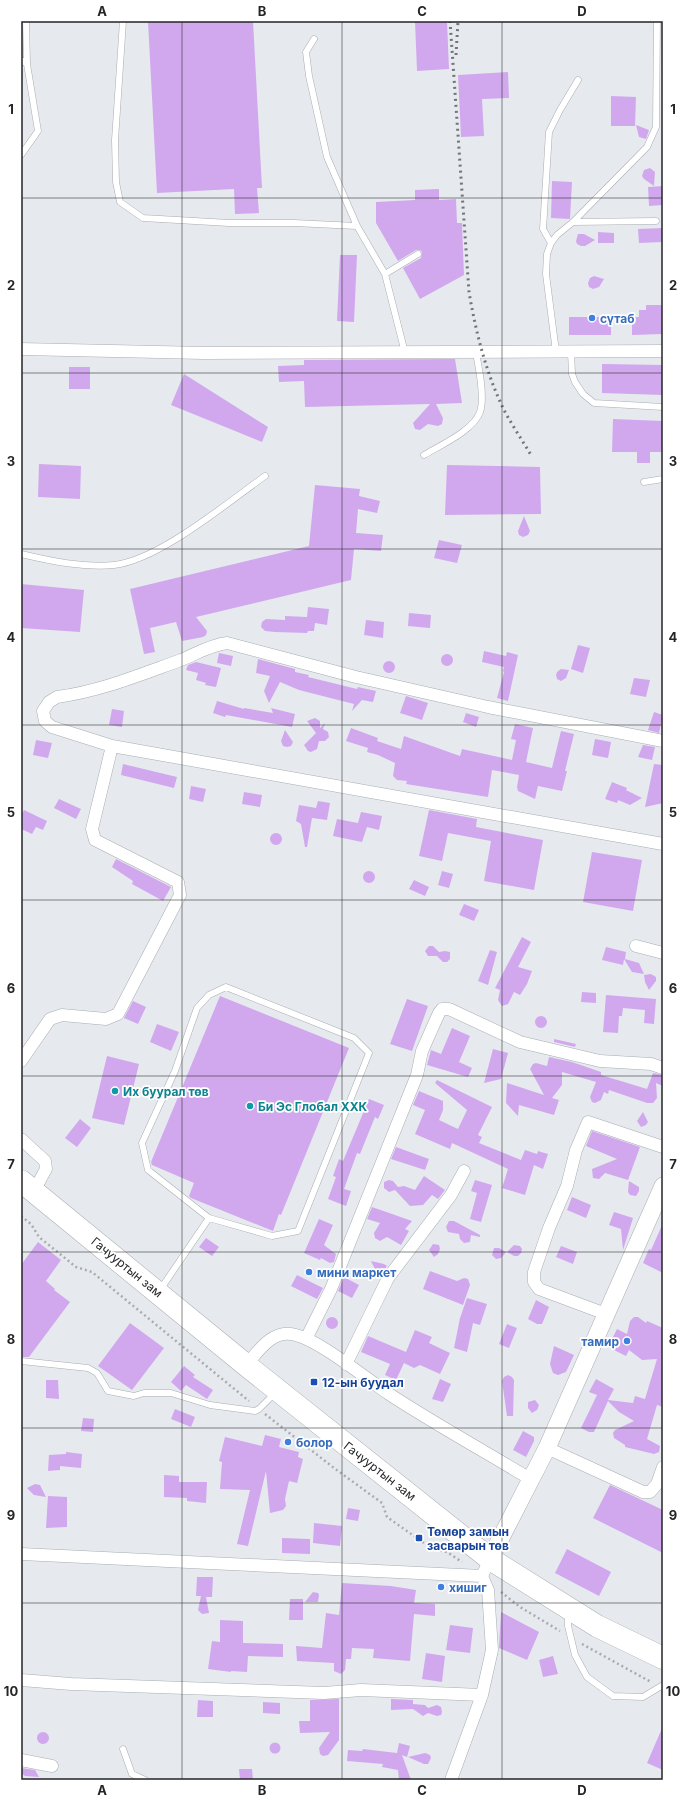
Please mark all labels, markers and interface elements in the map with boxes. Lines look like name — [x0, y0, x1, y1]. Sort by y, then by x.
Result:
text: A — [97, 3, 107, 19]
text: B — [258, 3, 267, 19]
text: C — [417, 3, 427, 19]
text: D — [577, 3, 587, 19]
text: 1 — [8, 101, 14, 117]
text: 1 — [670, 101, 676, 117]
text: 2 — [7, 277, 15, 293]
text: 2 — [669, 277, 677, 293]
place label: сүтаб — [600, 311, 635, 326]
marker: сүтаб — [587, 313, 597, 323]
text: 3 — [7, 453, 15, 469]
text: 3 — [669, 453, 677, 469]
text: 4 — [7, 629, 16, 645]
text: 4 — [669, 629, 678, 645]
text: 5 — [7, 804, 15, 820]
text: 5 — [669, 804, 677, 820]
text: 6 — [7, 980, 15, 996]
text: 6 — [669, 980, 677, 996]
place label: Их буурал төв — [123, 1084, 209, 1099]
marker: Их буурал төв — [110, 1086, 120, 1096]
place label: Би Эс Глобал ХХК — [258, 1099, 368, 1114]
marker: Би Эс Глобал ХХК — [245, 1101, 255, 1111]
text: 7 — [7, 1156, 15, 1172]
text: 7 — [669, 1156, 677, 1172]
street label: Гачууртын зам — [88, 1234, 166, 1300]
place label: мини маркет — [317, 1265, 396, 1280]
marker: мини маркет — [304, 1267, 314, 1277]
text: 8 — [7, 1331, 15, 1347]
text: 8 — [669, 1331, 677, 1347]
place label: тамир — [581, 1334, 619, 1349]
marker: тамир — [622, 1336, 632, 1346]
place label: 12-ын буудал — [322, 1375, 404, 1390]
marker: 12-ын буудал — [309, 1377, 319, 1387]
place label: болор — [296, 1435, 333, 1450]
marker: болор — [283, 1437, 293, 1447]
street label: Гачууртын зам — [341, 1438, 419, 1504]
text: 9 — [7, 1507, 15, 1523]
text: 9 — [669, 1507, 677, 1523]
place label: Төмөр замын засварын төв — [427, 1524, 509, 1553]
marker: Төмөр замын засварын төв — [414, 1533, 424, 1543]
place label: хишиг — [449, 1580, 487, 1595]
marker: хишиг — [436, 1582, 446, 1592]
text: 10 — [4, 1683, 18, 1699]
text: 10 — [666, 1683, 680, 1699]
text: A — [97, 1782, 107, 1798]
text: B — [258, 1782, 267, 1798]
text: C — [417, 1782, 427, 1798]
text: D — [577, 1782, 587, 1798]

